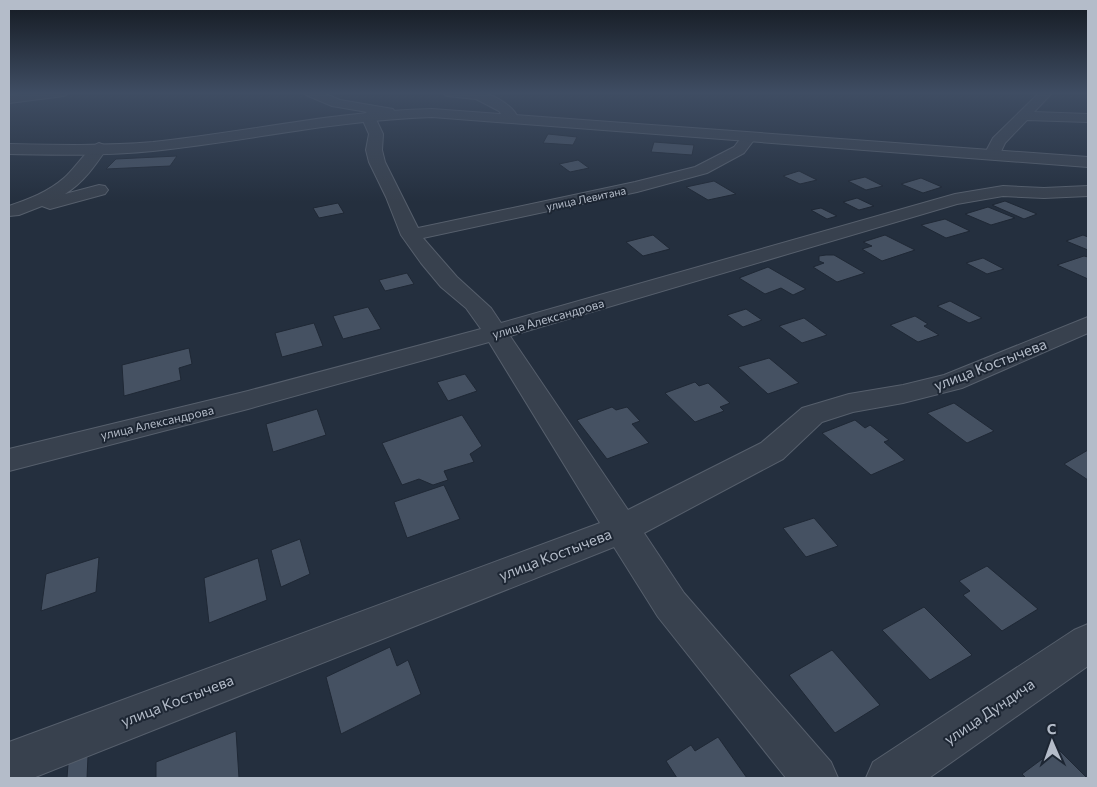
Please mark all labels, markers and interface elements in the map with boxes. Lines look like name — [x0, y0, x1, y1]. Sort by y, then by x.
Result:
street label: улица Левитана — [545, 183, 627, 213]
street label: улица Александрова — [491, 295, 605, 341]
street label: улица Костычева — [931, 334, 1049, 394]
street label: улица Александрова — [99, 402, 215, 442]
street label: улица Костычева — [496, 524, 614, 584]
street label: улица Костычева — [118, 670, 236, 730]
street label: улица Дундича — [940, 674, 1038, 748]
north arrow — [1027, 717, 1077, 767]
text: С — [1046, 720, 1057, 737]

